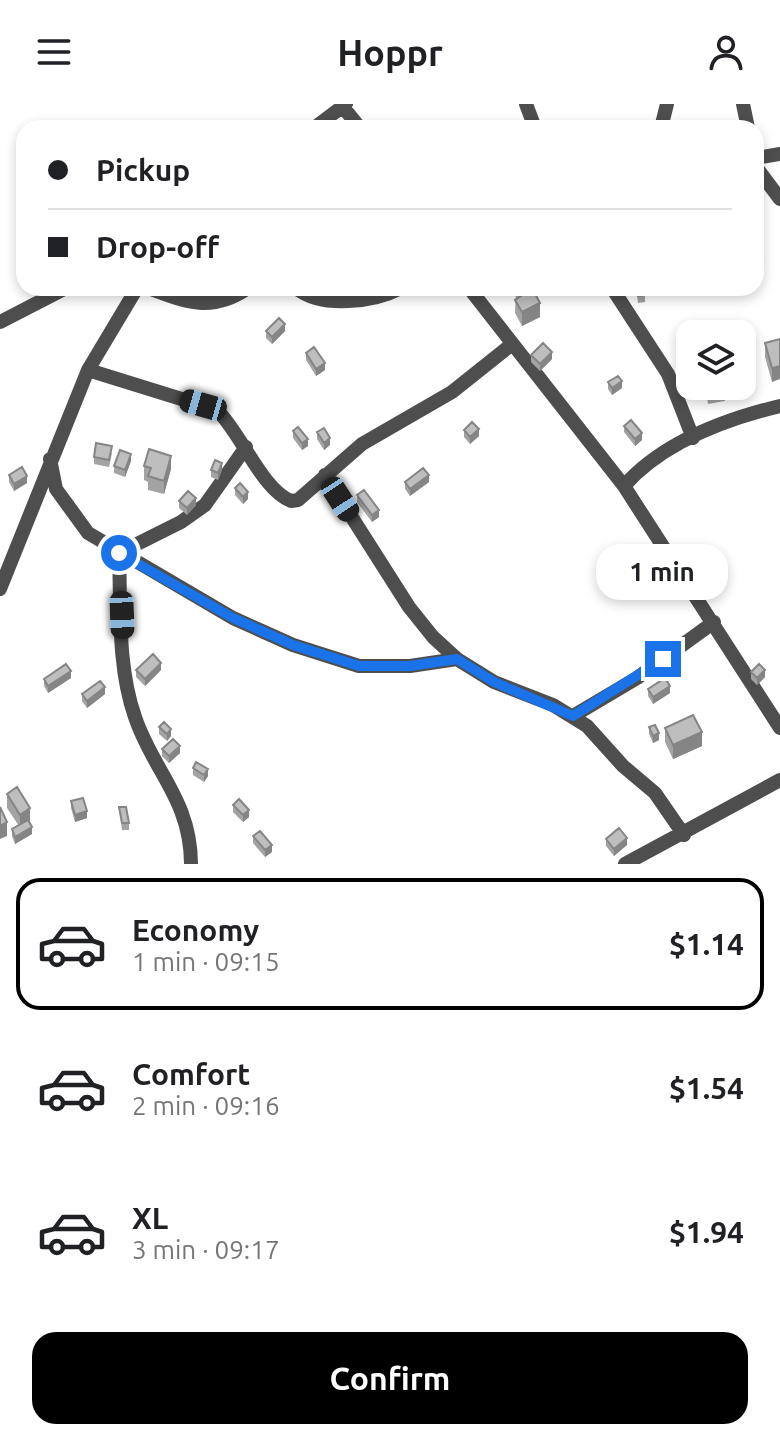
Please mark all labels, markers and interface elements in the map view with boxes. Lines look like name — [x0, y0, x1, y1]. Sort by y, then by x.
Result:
icon: menu — [32, 30, 76, 74]
icon: person — [704, 30, 748, 74]
text: Hoppr — [337, 32, 443, 73]
text: Pickup — [96, 153, 190, 187]
text: Drop-off — [96, 230, 219, 264]
map controls — [676, 320, 756, 400]
button: layers — [676, 320, 756, 400]
car — [177, 387, 229, 423]
car — [317, 472, 363, 526]
route start — [101, 535, 137, 571]
callout: 1 min — [597, 543, 729, 599]
text: 1 min — [629, 557, 695, 586]
car — [109, 591, 135, 639]
route end — [645, 641, 681, 677]
icon: car — [36, 908, 108, 980]
text: Economy — [132, 913, 259, 947]
text: $1.14 — [669, 927, 744, 961]
text: 1 min · 09:15 — [132, 947, 280, 976]
icon: car — [36, 1052, 108, 1124]
text: Comfort — [132, 1057, 250, 1091]
text: $1.54 — [669, 1071, 744, 1105]
text: 2 min · 09:16 — [132, 1091, 280, 1120]
icon: car — [36, 1196, 108, 1268]
text: XL — [132, 1201, 168, 1235]
text: $1.94 — [669, 1215, 744, 1249]
text: 3 min · 09:17 — [132, 1235, 280, 1264]
button: Confirm — [32, 1332, 748, 1424]

